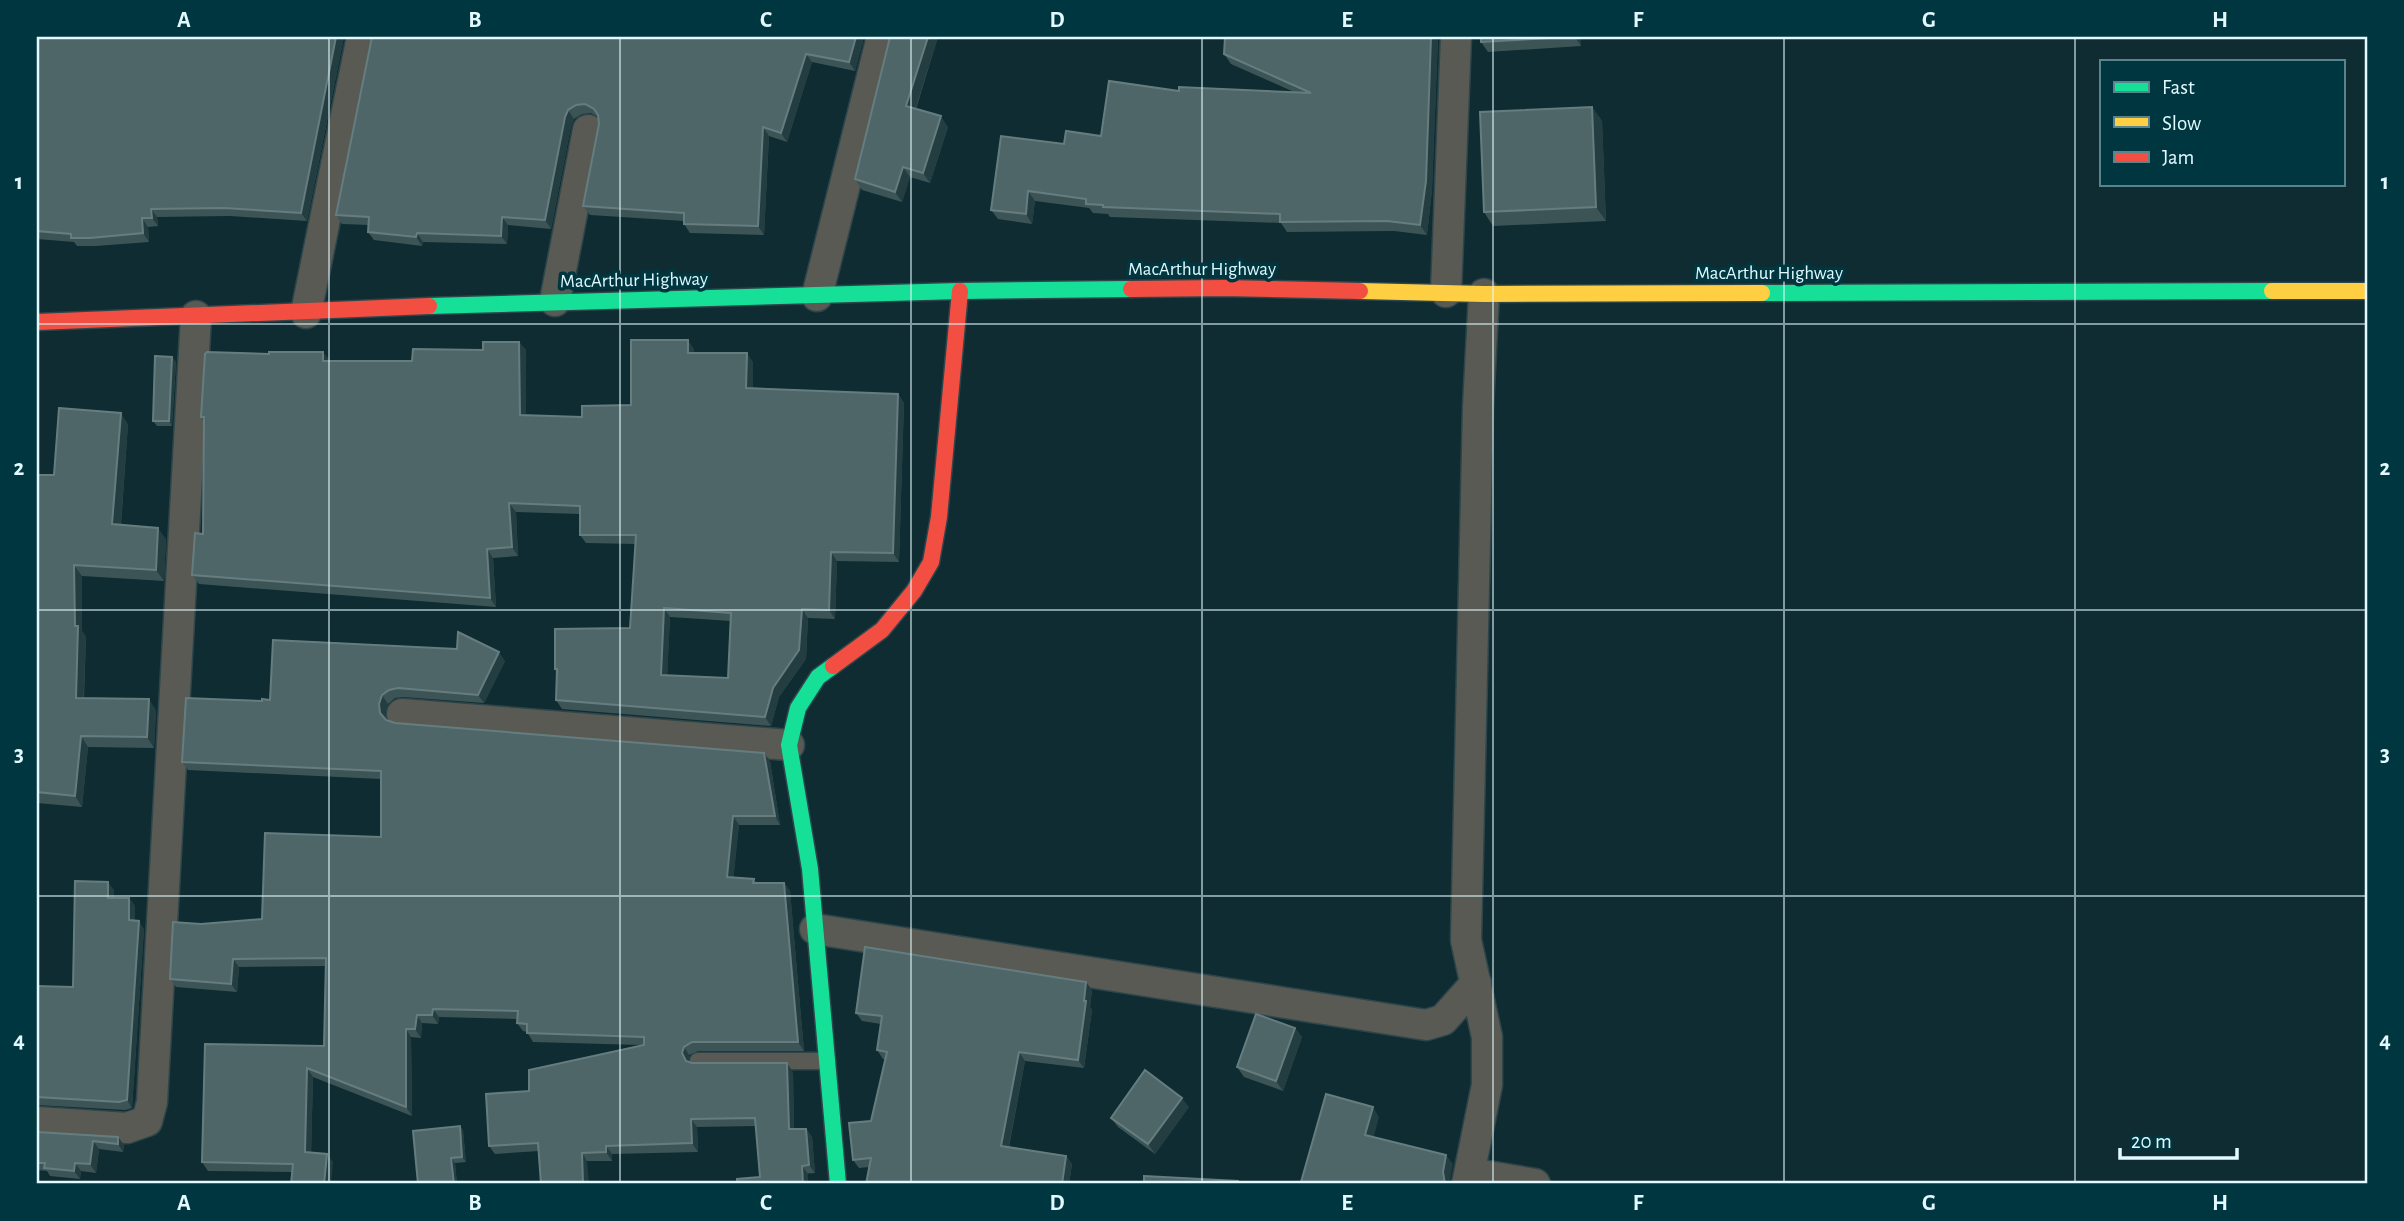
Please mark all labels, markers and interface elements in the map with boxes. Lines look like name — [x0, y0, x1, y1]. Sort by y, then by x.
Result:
text: A — [177, 9, 191, 32]
text: B — [468, 9, 482, 32]
text: C — [760, 9, 772, 32]
text: D — [1049, 9, 1065, 32]
text: E — [1341, 9, 1353, 32]
text: F — [1633, 9, 1644, 32]
text: G — [1922, 9, 1936, 32]
text: H — [2212, 9, 2228, 32]
legend — [2100, 60, 2344, 186]
text: Fast — [2162, 77, 2195, 98]
text: Slow — [2162, 113, 2201, 134]
text: Jam — [2162, 147, 2194, 168]
text: 1 — [15, 171, 23, 194]
text: 1 — [2381, 171, 2389, 194]
street label: MacArthur Highway — [1128, 260, 1276, 279]
street label: MacArthur Highway — [1695, 264, 1843, 283]
street label: MacArthur Highway — [560, 270, 708, 291]
text: 2 — [14, 457, 25, 480]
text: 2 — [2380, 457, 2391, 480]
text: 3 — [14, 743, 24, 766]
text: 3 — [2380, 743, 2390, 766]
text: 4 — [13, 1029, 25, 1052]
text: 4 — [2379, 1029, 2391, 1052]
scale bar — [2120, 1116, 2238, 1160]
text: 20 m — [2131, 1131, 2172, 1152]
text: A — [177, 1192, 191, 1215]
text: B — [468, 1192, 482, 1215]
text: C — [760, 1192, 772, 1215]
text: D — [1049, 1192, 1065, 1215]
text: E — [1341, 1192, 1353, 1215]
text: F — [1633, 1192, 1644, 1215]
text: G — [1922, 1192, 1936, 1215]
text: H — [2212, 1192, 2228, 1215]

